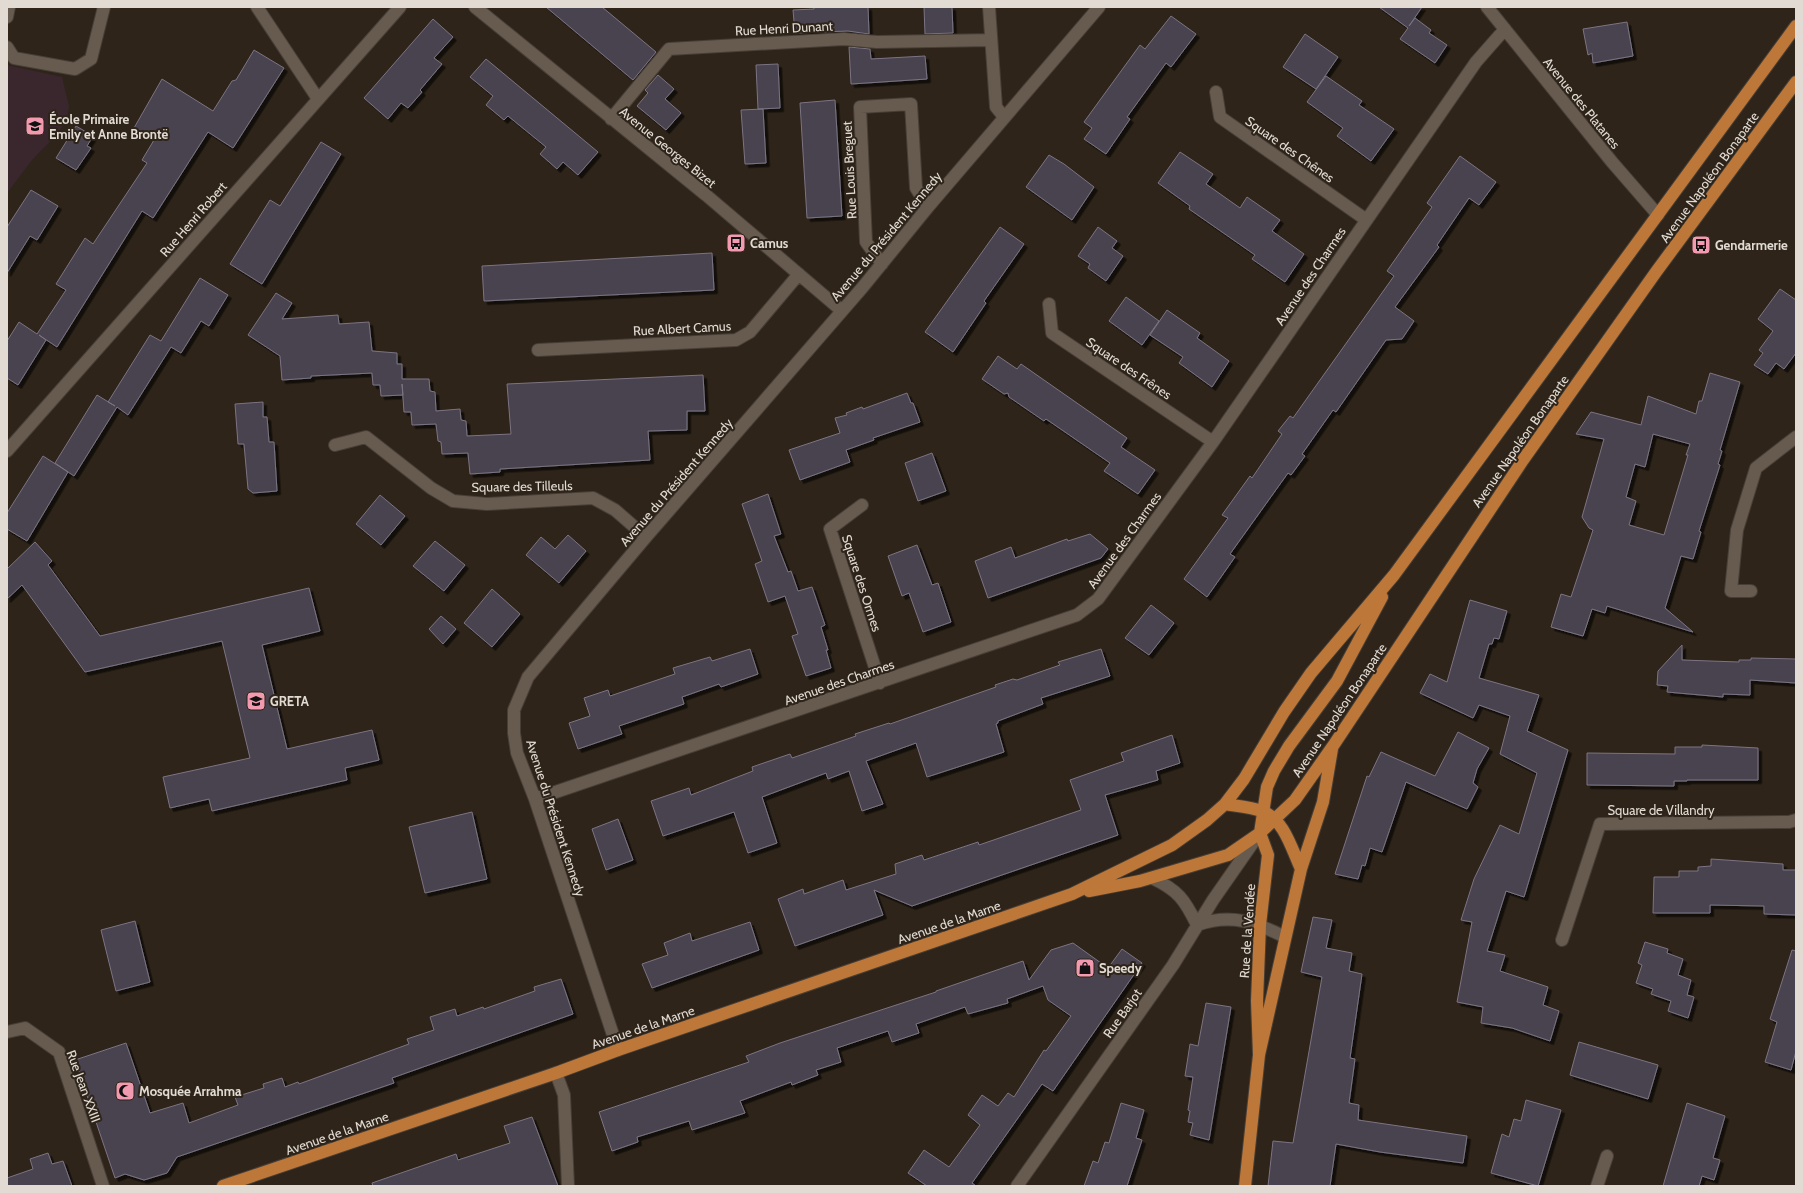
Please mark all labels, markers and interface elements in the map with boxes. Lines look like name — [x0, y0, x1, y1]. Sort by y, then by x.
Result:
street label: Rue Henri Dunant — [735, 17, 834, 39]
street label: Avenue des Platanes — [1540, 54, 1624, 152]
street label: Avenue Georges Bizet — [617, 103, 720, 191]
street label: Avenue Napoléon Bonaparte — [1656, 108, 1762, 246]
place label: École Primaire Emily et Anne Brontë — [49, 110, 168, 142]
street label: Square des Chênes — [1243, 112, 1338, 186]
school or university icon: École Primaire Emily et Anne Brontë — [24, 115, 46, 137]
street label: Rue Louis Breguet — [838, 120, 860, 219]
street label: Avenue du Président Kennedy — [827, 168, 945, 304]
street label: Rue Henri Robert — [156, 178, 230, 260]
street label: Avenue des Charmes — [1271, 223, 1349, 328]
bus stop icon: Camus — [725, 232, 747, 254]
bus stop icon: Gendarmerie — [1690, 234, 1712, 256]
place label: Camus — [750, 235, 789, 251]
place label: Gendarmerie — [1715, 237, 1788, 253]
street label: Rue Albert Camus — [633, 317, 732, 339]
street label: Square des Frênes — [1083, 333, 1175, 403]
street label: Avenue Napoléon Bonaparte — [1468, 372, 1572, 510]
street label: Avenue du Président Kennedy — [616, 415, 736, 549]
street label: Square des Tilleuls — [471, 477, 573, 495]
street label: Avenue des Charmes — [1084, 488, 1165, 591]
street label: Square des Ormes — [839, 532, 885, 634]
street label: Avenue Napoléon Bonaparte — [1288, 640, 1390, 780]
street label: Avenue des Charmes — [782, 655, 897, 708]
school or university icon: GRETA — [245, 690, 267, 712]
place label: GRETA — [270, 693, 310, 709]
street label: Avenue du Président Kennedy — [523, 738, 589, 899]
street label: Square de Villandry — [1608, 802, 1715, 818]
street label: Rue de la Vendée — [1236, 883, 1258, 979]
street label: Avenue de la Marne — [895, 897, 1003, 947]
shop icon: Speedy — [1074, 957, 1096, 979]
place label: Speedy — [1099, 960, 1142, 976]
street label: Rue Barjot — [1099, 985, 1146, 1041]
street label: Avenue de la Marne — [589, 1002, 697, 1052]
street label: Rue Jean XXIII — [64, 1048, 104, 1124]
mosque icon: Mosquée Arrahma — [114, 1080, 136, 1102]
place label: Mosquée Arrahma — [139, 1083, 242, 1099]
street label: Avenue de la Marne — [283, 1108, 391, 1158]

